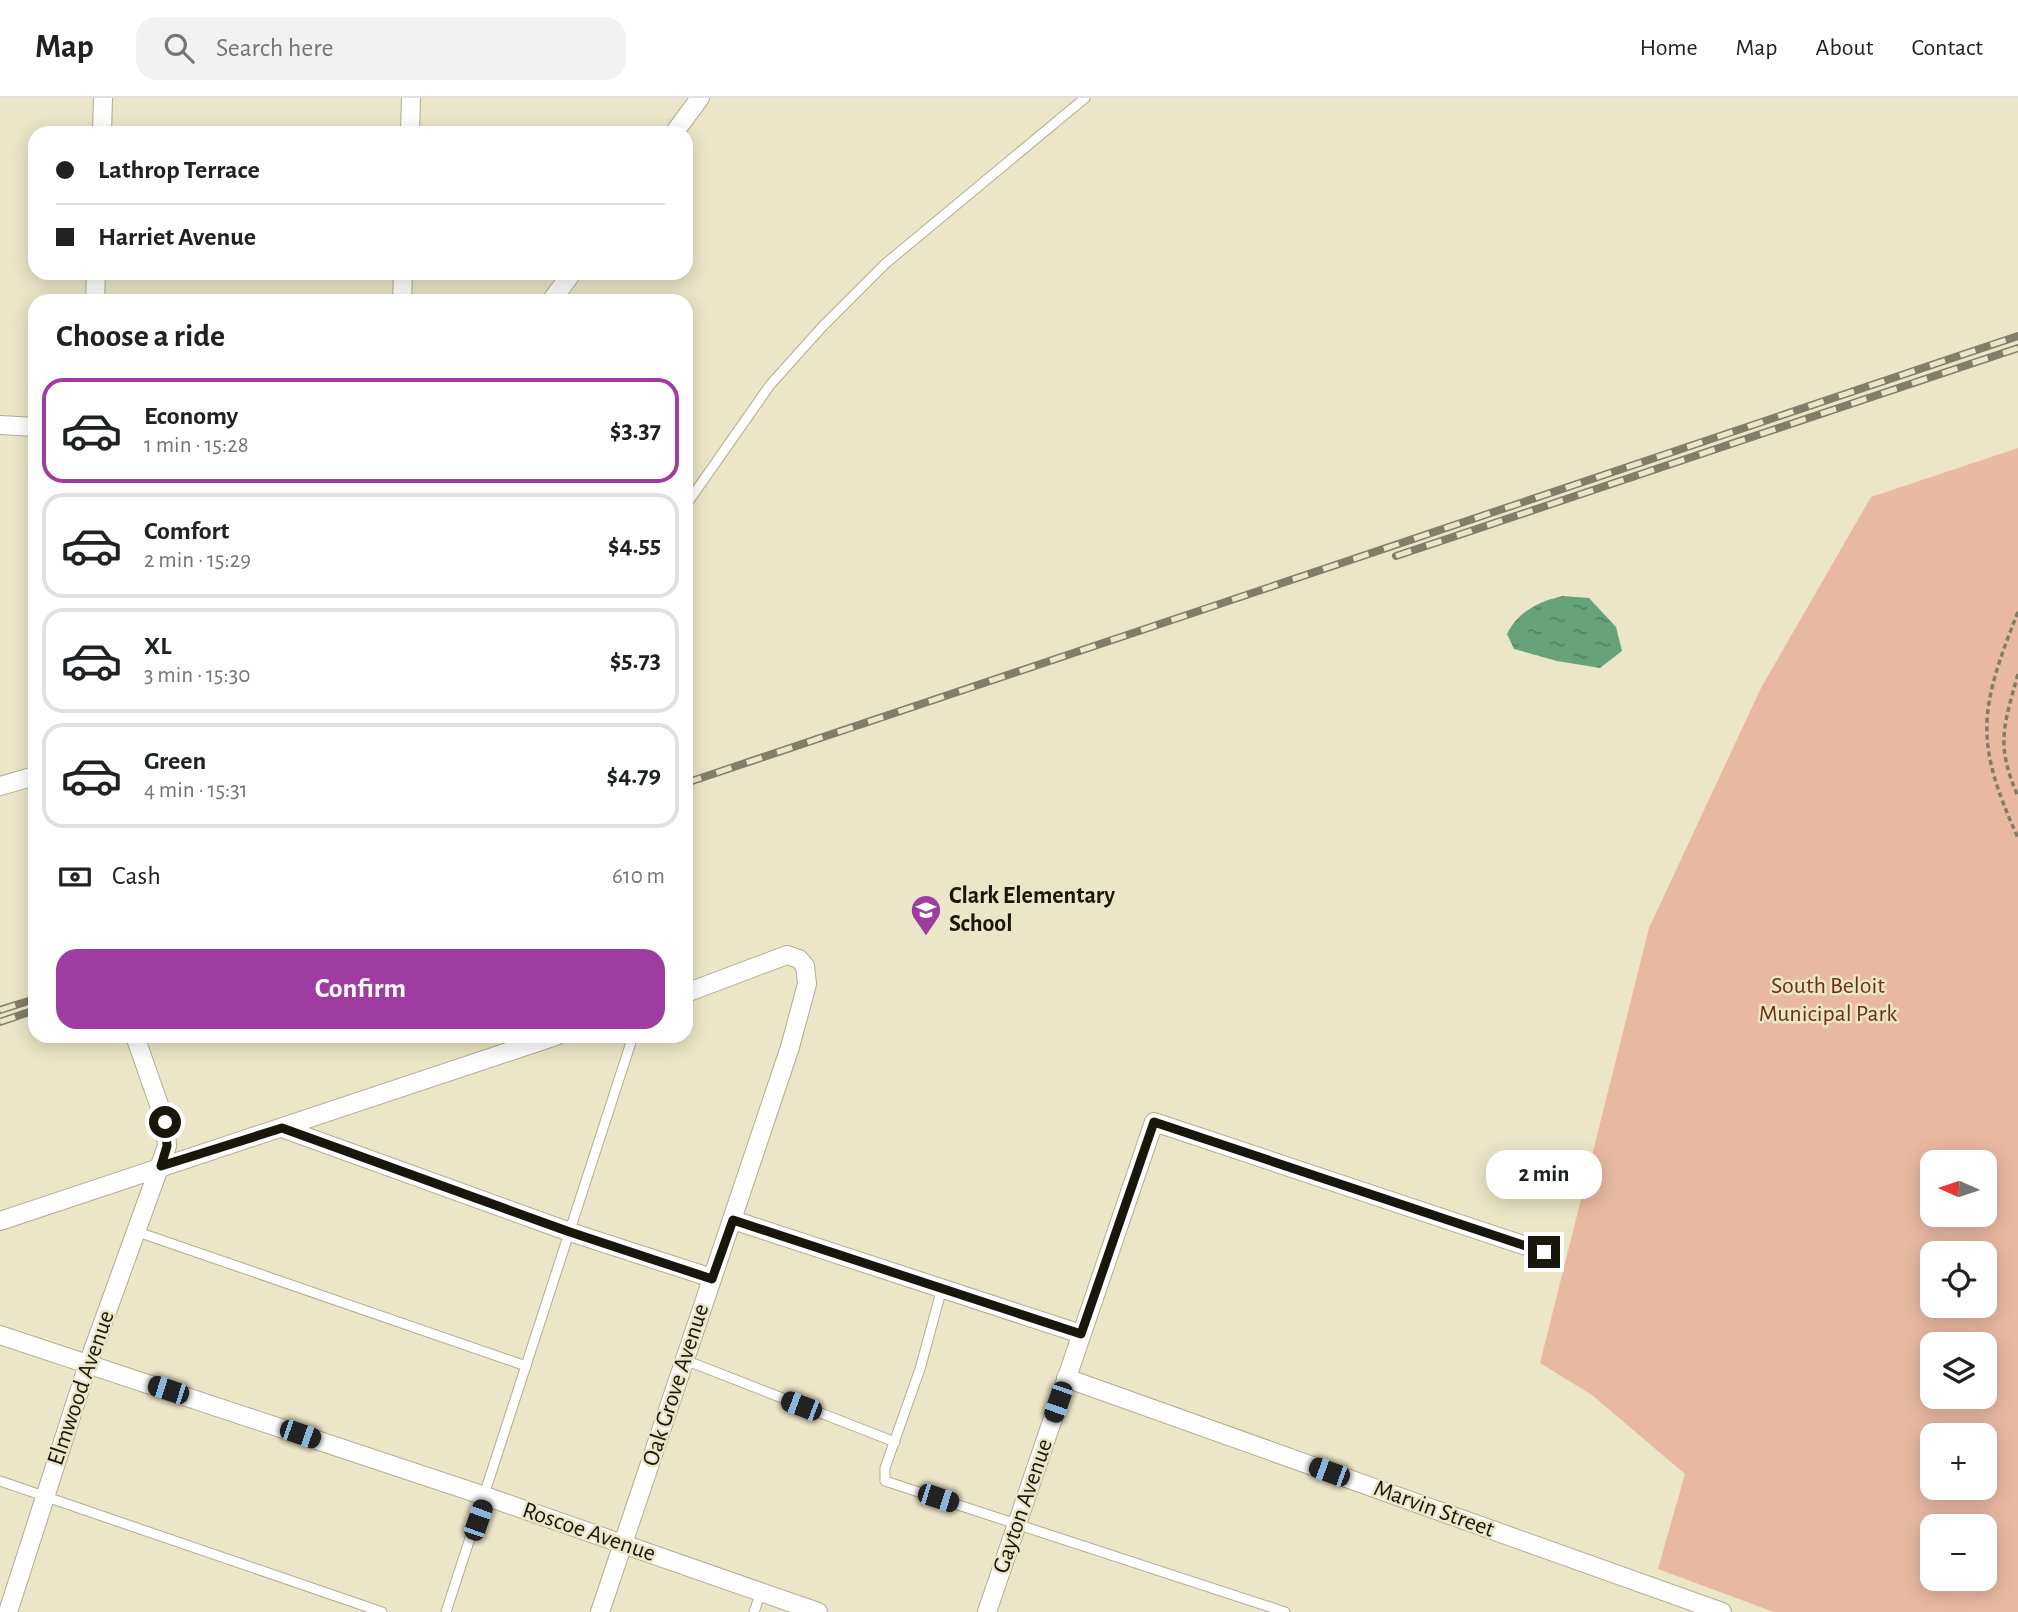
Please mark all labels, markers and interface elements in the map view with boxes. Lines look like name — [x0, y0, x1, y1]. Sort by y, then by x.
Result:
search box — [136, 17, 626, 80]
icon: search — [160, 29, 198, 67]
text: Map — [35, 31, 94, 64]
text: Search here — [216, 35, 334, 61]
text: Home — [1640, 36, 1698, 60]
text: Map — [1736, 36, 1778, 60]
text: About — [1816, 36, 1873, 60]
text: Contact — [1911, 36, 1983, 60]
text: Lathrop Terrace — [98, 157, 260, 183]
text: Harriet Avenue — [98, 224, 256, 250]
text: Choose a ride — [56, 320, 225, 352]
icon: car — [60, 399, 123, 462]
text: Economy — [144, 403, 238, 429]
text: $3.37 — [610, 417, 661, 443]
text: 1 min · 15:28 — [144, 434, 249, 457]
icon: car — [60, 514, 123, 577]
text: Comfort — [144, 518, 229, 544]
text: $4.55 — [608, 532, 661, 558]
text: 2 min · 15:29 — [144, 549, 251, 572]
icon: car — [60, 629, 123, 692]
text: XL — [144, 633, 171, 659]
text: $5.73 — [610, 647, 661, 673]
text: 3 min · 15:30 — [144, 664, 250, 687]
icon: car — [60, 744, 123, 807]
text: Green — [144, 748, 206, 774]
text: $4.79 — [606, 762, 661, 788]
text: 4 min · 15:31 — [144, 779, 248, 802]
icon: cash — [56, 858, 94, 896]
text: Cash — [112, 863, 161, 889]
text: 610 m — [612, 865, 665, 888]
place label: Clark Elementary School — [949, 884, 1115, 936]
school or university icon: Clark Elementary School — [909, 893, 943, 937]
button: Confirm — [56, 949, 665, 1029]
park label: South Beloit Municipal Park — [1759, 974, 1897, 1026]
route start — [149, 1106, 181, 1138]
callout: 2 min — [1486, 1150, 1602, 1200]
north arrow — [1920, 1150, 1997, 1227]
map controls — [1920, 1150, 1997, 1591]
text: 2 min — [1518, 1163, 1570, 1186]
route end — [1528, 1236, 1560, 1268]
button: locate — [1920, 1241, 1997, 1318]
street label: Oak Grove Avenue — [638, 1301, 714, 1469]
street label: Elmwood Avenue — [43, 1308, 119, 1468]
button: layers — [1920, 1332, 1997, 1409]
car — [145, 1374, 192, 1406]
car — [1042, 1379, 1075, 1425]
car — [778, 1389, 825, 1423]
car — [277, 1417, 324, 1451]
button: + — [1920, 1423, 1997, 1500]
street label: Gayton Avenue — [989, 1436, 1057, 1576]
car — [1306, 1455, 1353, 1489]
street label: Marvin Street — [1371, 1476, 1498, 1542]
car — [915, 1482, 962, 1514]
car — [462, 1497, 495, 1543]
street label: Roscoe Avenue — [519, 1498, 659, 1566]
button: − — [1920, 1514, 1997, 1591]

